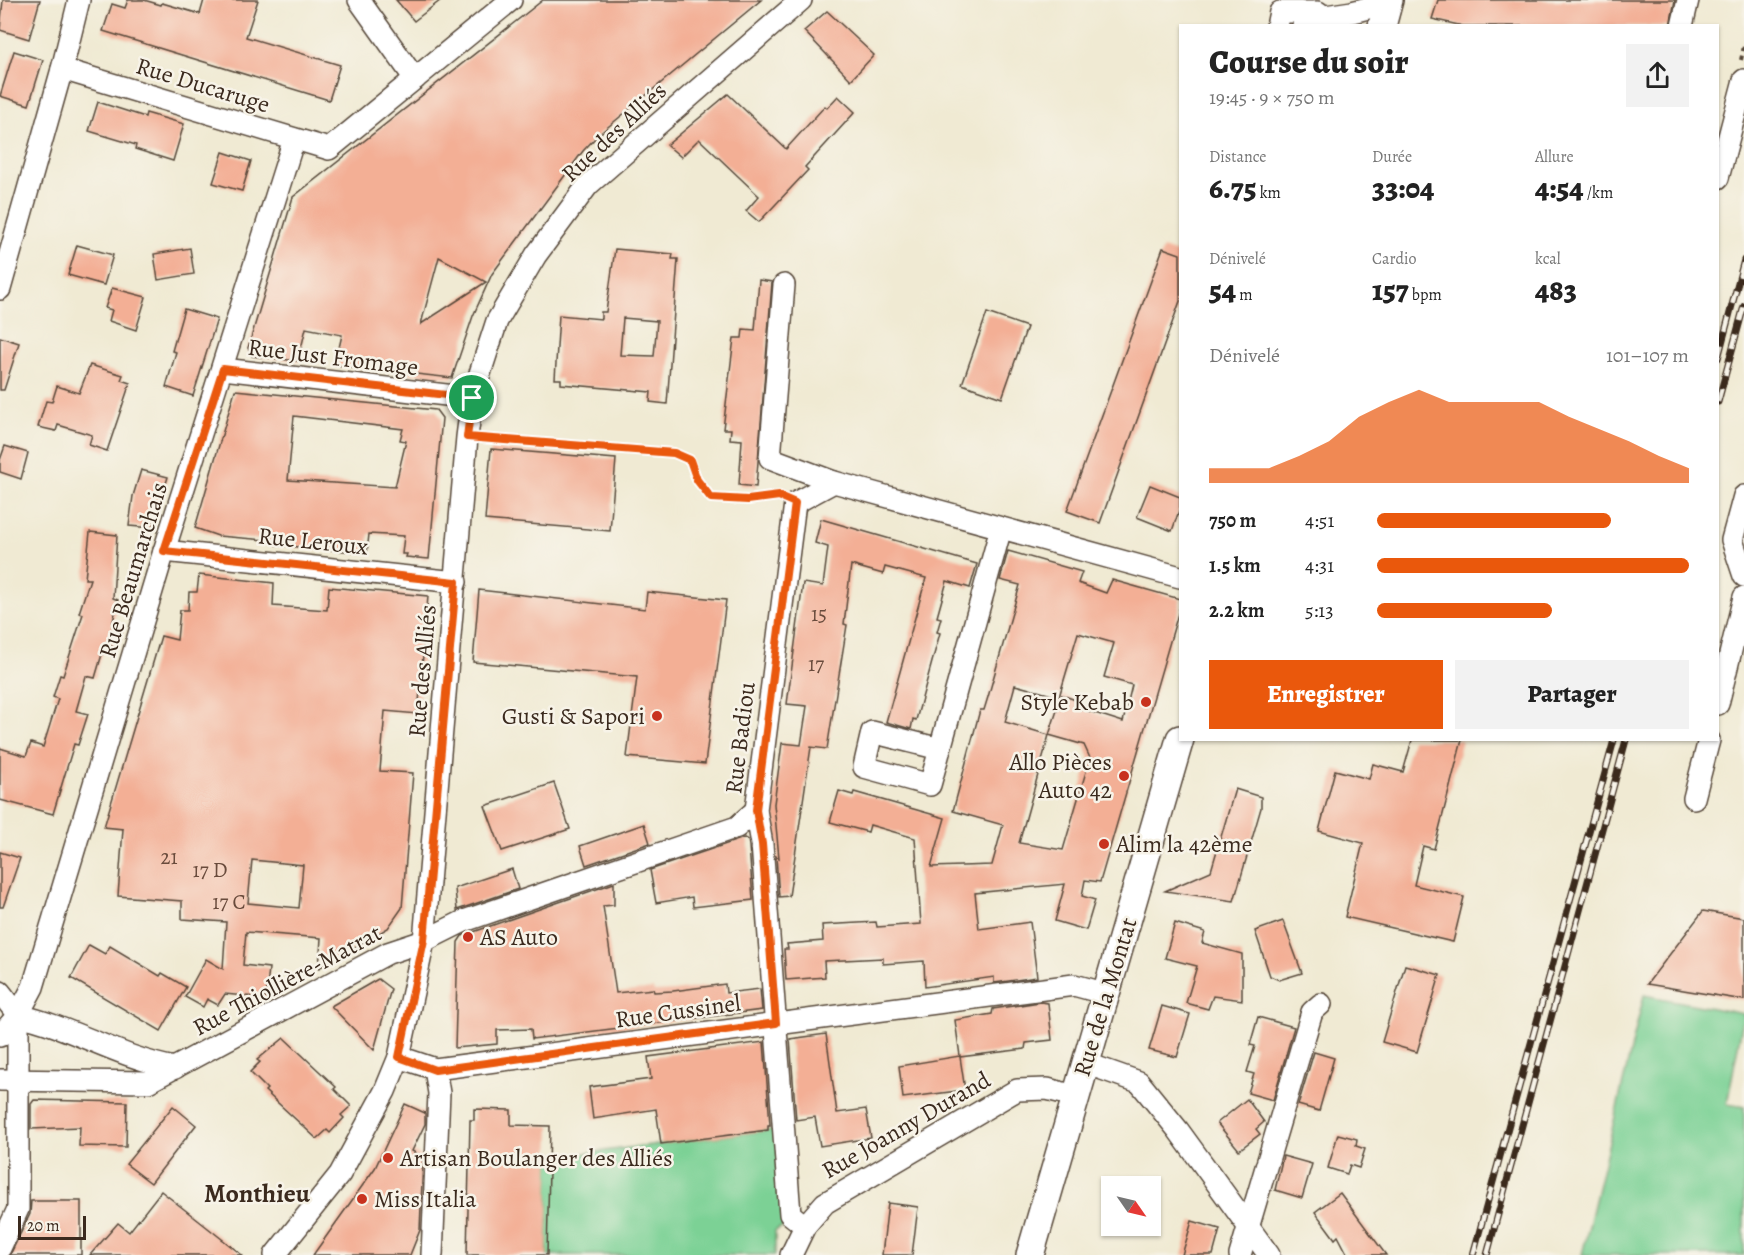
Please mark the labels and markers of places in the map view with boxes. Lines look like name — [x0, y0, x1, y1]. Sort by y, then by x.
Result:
pin — [446, 372, 497, 423]
place label: Style Kebab — [1021, 686, 1134, 718]
marker: Style Kebab — [1139, 695, 1153, 709]
place label: Gusti & Sapori — [502, 700, 645, 732]
marker: Gusti & Sapori — [650, 709, 664, 723]
place label: Allo Pièces Auto 42 — [1008, 746, 1112, 806]
marker: Allo Pièces Auto 42 — [1117, 769, 1131, 783]
place label: Alim la 42ème — [1115, 828, 1252, 860]
marker: Alim la 42ème — [1097, 837, 1111, 851]
place label: AS Auto — [479, 921, 558, 953]
marker: AS Auto — [461, 930, 475, 944]
place label: Artisan Boulanger des Alliés — [399, 1142, 673, 1174]
marker: Artisan Boulanger des Alliés — [381, 1151, 395, 1165]
place label: Miss Italia — [374, 1183, 477, 1215]
marker: Miss Italia — [355, 1192, 369, 1206]

